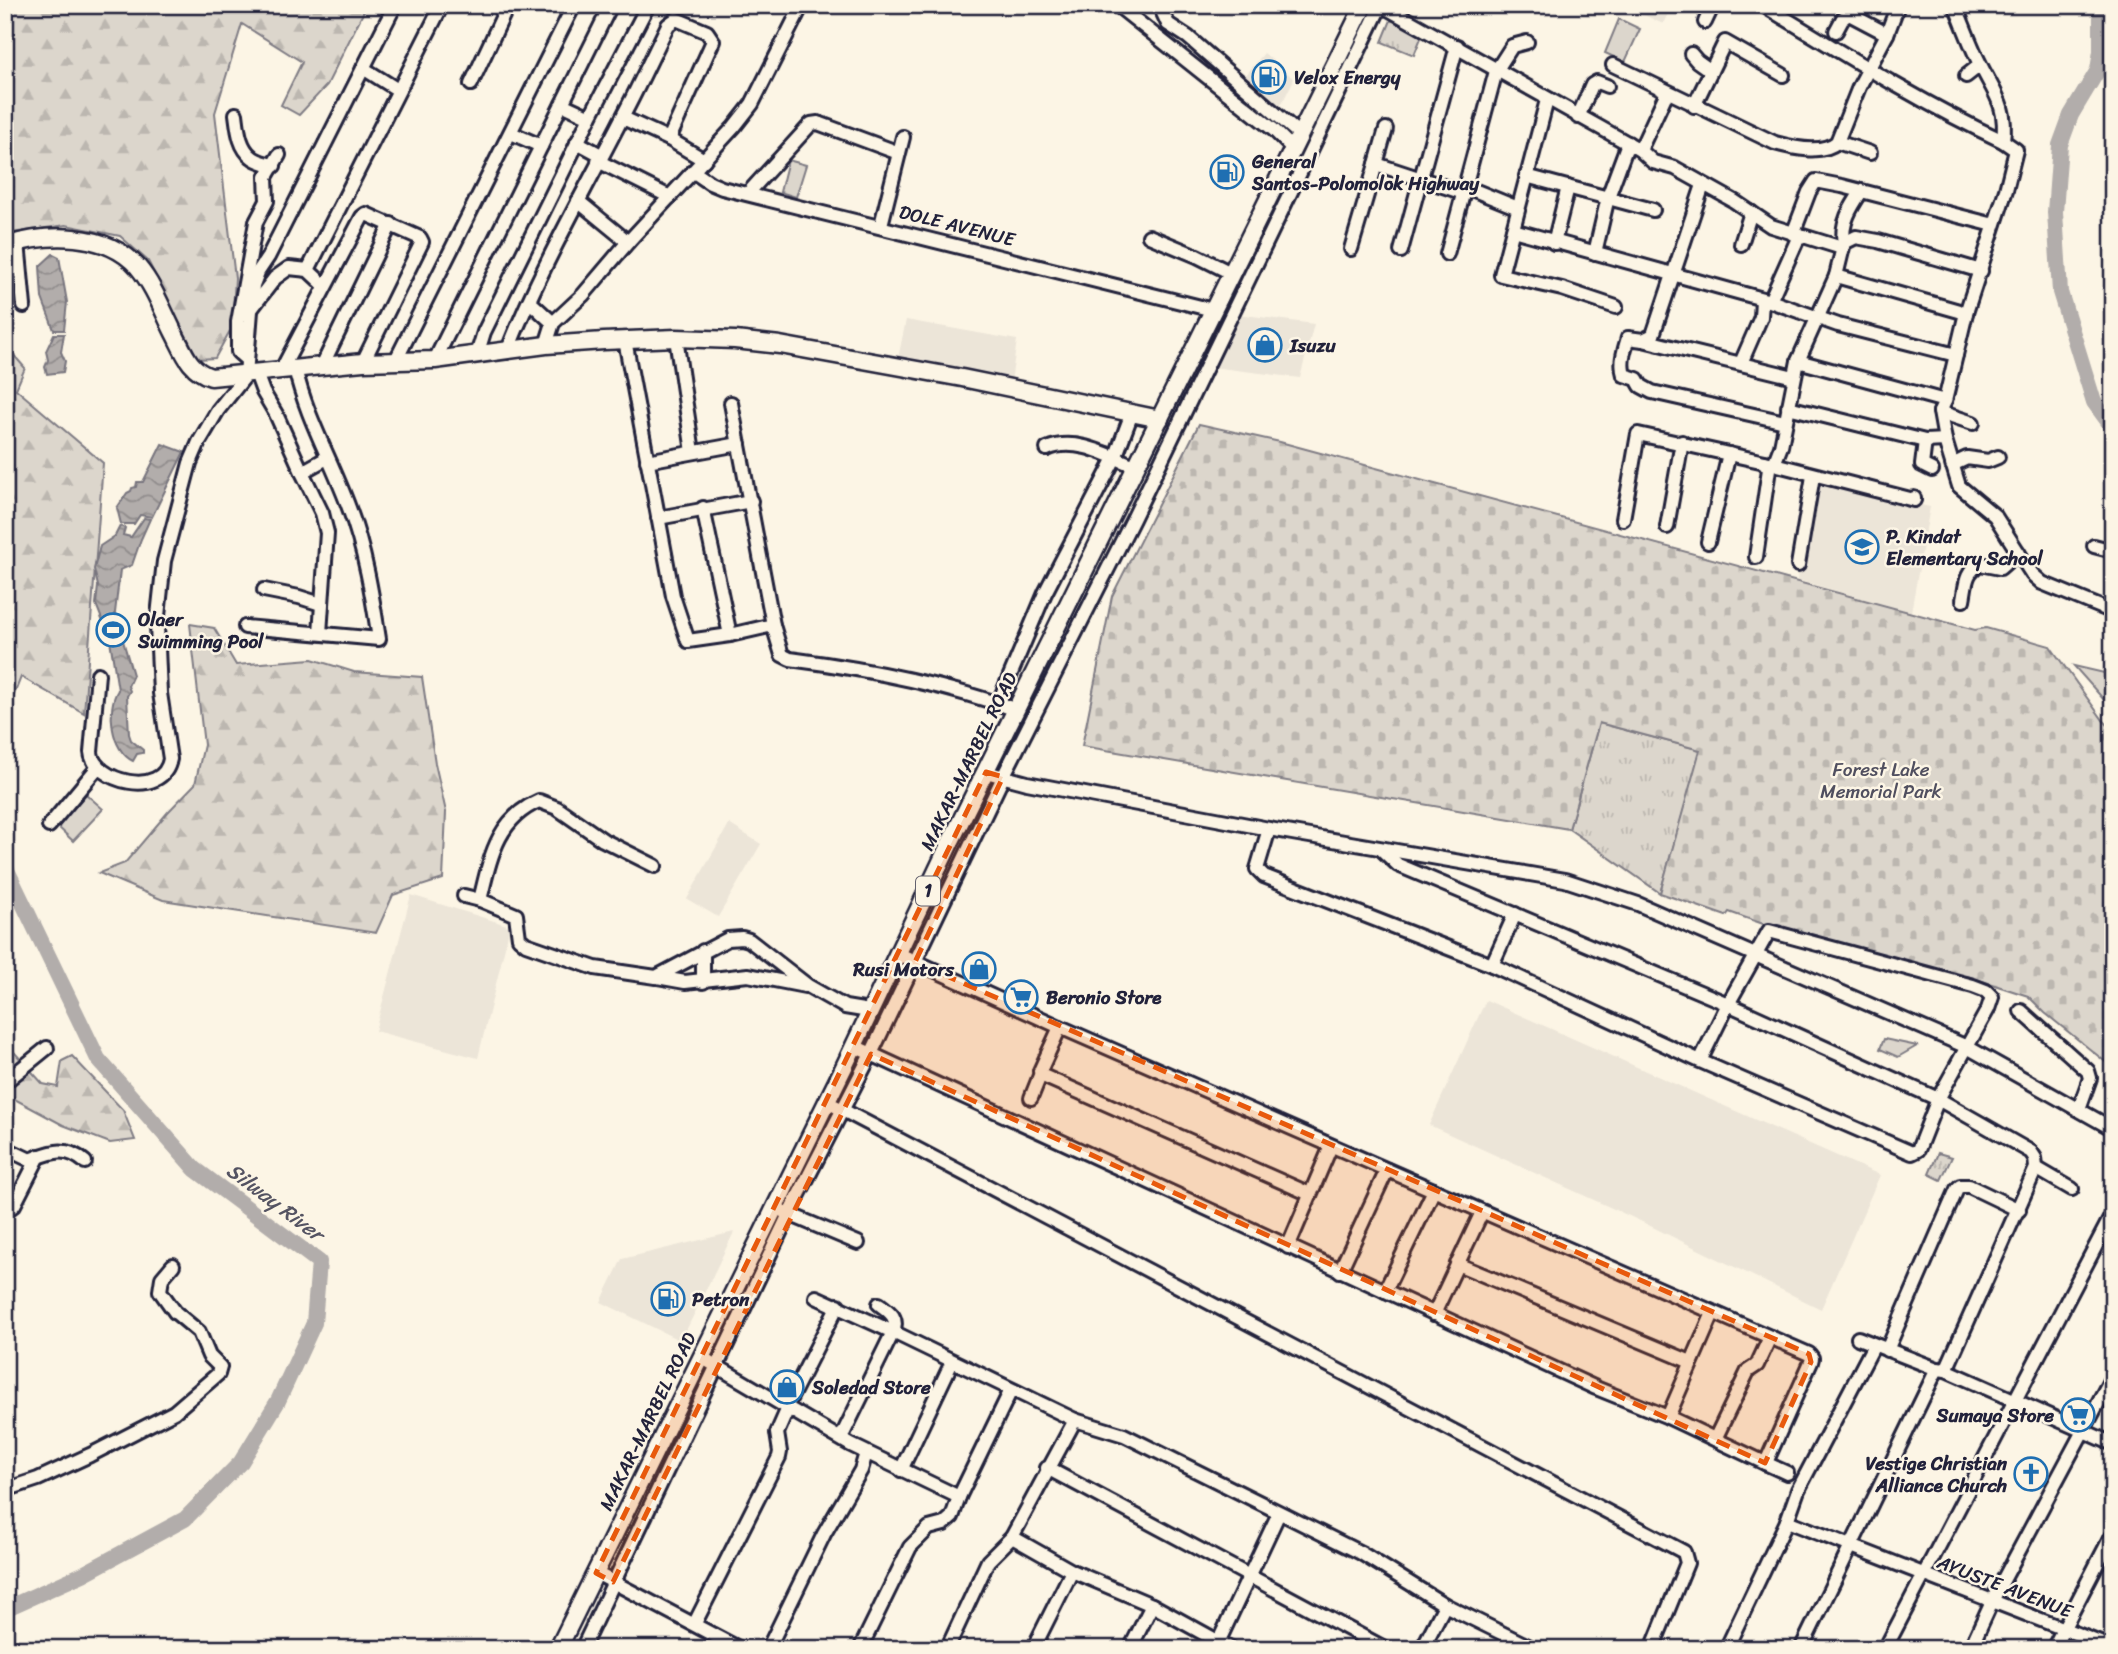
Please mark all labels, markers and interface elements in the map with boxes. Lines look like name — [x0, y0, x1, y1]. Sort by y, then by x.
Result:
fuel station icon: Velox Energy — [1250, 58, 1288, 96]
place label: Velox Energy — [1294, 61, 1402, 94]
place label: General Santos-Polomolok Highway — [1251, 145, 1480, 200]
fuel station icon: General Santos-Polomolok Highway — [1208, 153, 1246, 191]
street label: DOLE AVENUE — [896, 195, 1020, 256]
shop icon: Isuzu — [1246, 326, 1284, 364]
place label: Isuzu — [1289, 329, 1336, 362]
place label: P. Kindat Elementary School — [1886, 520, 2043, 575]
school or university icon: P. Kindat Elementary School — [1843, 528, 1881, 566]
place label: Olaer Swimming Pool — [137, 603, 264, 658]
sports icon: Olaer Swimming Pool — [94, 611, 132, 649]
street label: MAKAR-MARBEL ROAD — [911, 666, 1026, 856]
park label: Forest Lake Memorial Park — [1820, 753, 1942, 808]
road number: 1 — [916, 876, 940, 906]
shop icon: Rusi Motors — [960, 950, 998, 988]
place label: Rusi Motors — [852, 953, 955, 986]
supermarket icon: Beronio Store — [1002, 978, 1040, 1016]
place label: Beronio Store — [1046, 981, 1162, 1014]
water label: Silway River — [218, 1153, 335, 1254]
fuel station icon: Petron — [649, 1280, 687, 1318]
place label: Petron — [692, 1283, 750, 1316]
street label: MAKAR-MARBEL ROAD — [590, 1326, 705, 1516]
shop icon: Soledad Store — [768, 1368, 806, 1406]
place label: Soledad Store — [811, 1371, 931, 1404]
supermarket icon: Sumaya Store — [2059, 1396, 2097, 1434]
place label: Sumaya Store — [1936, 1399, 2054, 1432]
place label: Vestige Christian Alliance Church — [1866, 1447, 2008, 1502]
church icon: Vestige Christian Alliance Church — [2012, 1455, 2050, 1493]
street label: AYUSTE AVENUE — [1931, 1545, 2079, 1628]

